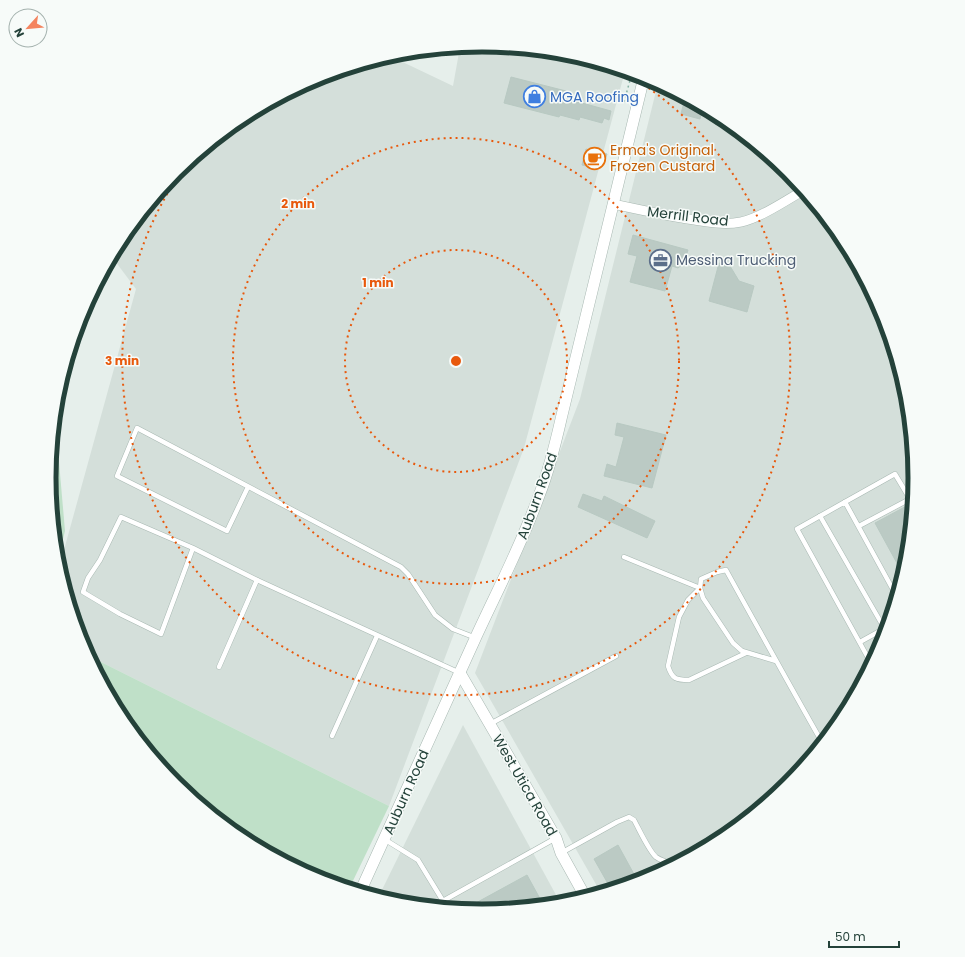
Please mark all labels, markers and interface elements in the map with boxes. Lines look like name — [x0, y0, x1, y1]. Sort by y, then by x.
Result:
north arrow — [8, 8, 48, 48]
text: N — [10, 25, 28, 40]
shop icon: MGA Roofing — [522, 84, 548, 110]
place label: MGA Roofing — [550, 87, 639, 107]
place label: Erma's Original Frozen Custard — [610, 140, 715, 176]
cafe icon: Erma's Original Frozen Custard — [582, 145, 608, 171]
text: 2 min — [281, 195, 315, 212]
street label: Merrill Road — [646, 201, 730, 231]
office icon: Messina Trucking — [647, 247, 673, 273]
place label: Messina Trucking — [676, 250, 796, 270]
text: 1 min — [362, 274, 394, 291]
text: 3 min — [105, 352, 139, 369]
centre of rings — [449, 354, 463, 368]
street label: Auburn Road — [512, 450, 562, 542]
street label: West Utica Road — [488, 730, 562, 840]
street label: Auburn Road — [378, 746, 434, 838]
scale bar — [829, 923, 899, 949]
text: 50 m — [835, 928, 866, 945]

